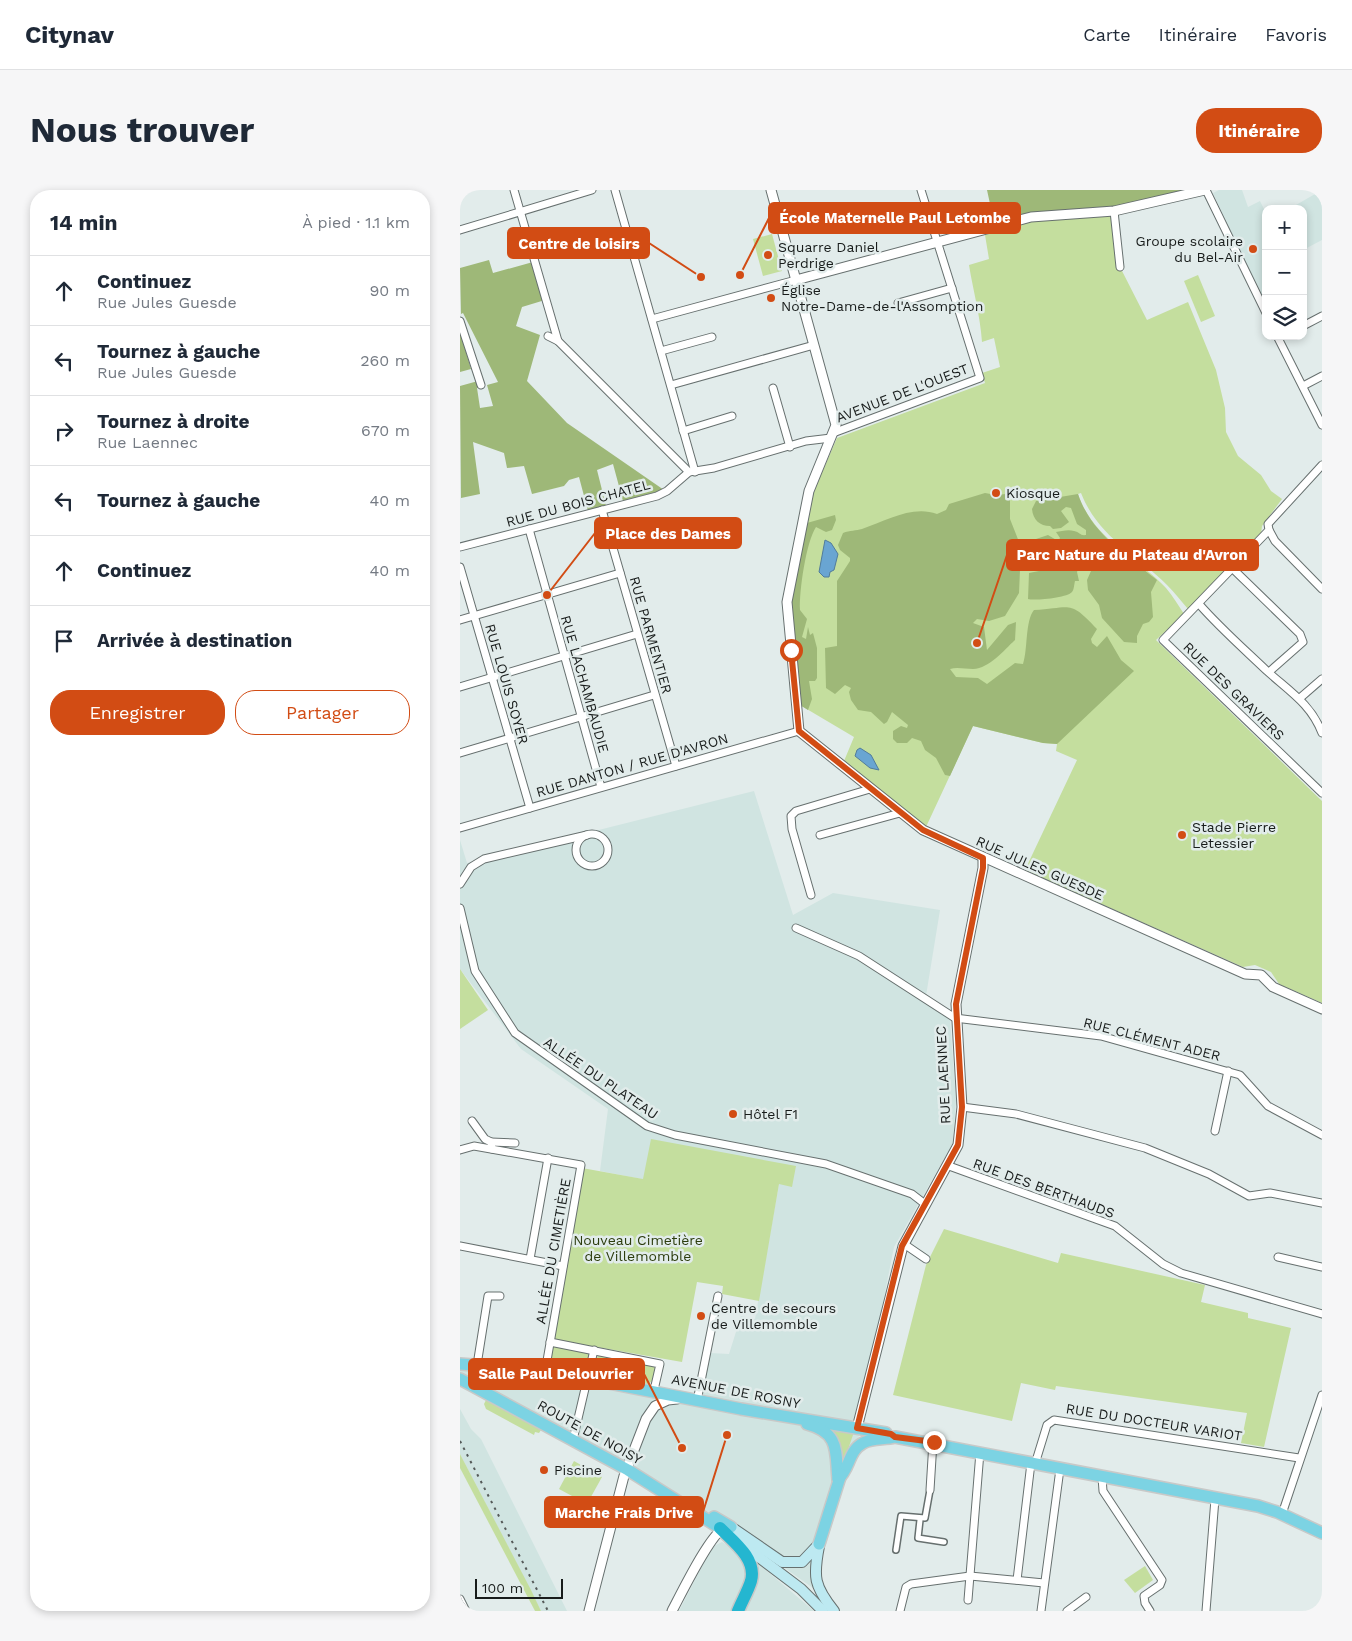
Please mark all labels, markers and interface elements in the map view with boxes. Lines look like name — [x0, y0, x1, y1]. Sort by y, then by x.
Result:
text: Citynav — [25, 21, 114, 49]
text: Carte — [1083, 24, 1131, 45]
text: Itinéraire — [1159, 24, 1237, 45]
text: Favoris — [1265, 24, 1327, 45]
button: Itinéraire — [1196, 108, 1322, 153]
text: Nous trouver — [30, 109, 254, 151]
callout: École Maternelle Paul Letombe — [769, 203, 1020, 233]
map controls — [1262, 205, 1307, 340]
button: + — [1262, 205, 1307, 250]
text: École Maternelle Paul Letombe — [779, 209, 1011, 227]
text: 14 min — [50, 210, 118, 235]
text: À pied · 1.1 km — [302, 213, 410, 232]
callout: Centre de loisirs — [508, 228, 649, 258]
place label: Groupe scolaire du Bel-Air — [1136, 233, 1243, 265]
text: Centre de loisirs — [518, 235, 640, 253]
place label: Squarre Daniel Perdrige — [778, 239, 880, 271]
marker: Groupe scolaire du Bel-Air — [1247, 243, 1259, 255]
marker: Squarre Daniel Perdrige — [762, 249, 774, 261]
button: − — [1262, 250, 1307, 295]
text: Continuez — [97, 270, 191, 293]
icon: ahead — [50, 277, 78, 305]
text: 90 m — [369, 281, 410, 300]
place label: Église Notre-Dame-de-l'Assomption — [781, 282, 983, 314]
marker: Église Notre-Dame-de-l'Assomption — [765, 292, 777, 304]
text: Rue Jules Guesde — [97, 293, 237, 312]
button: layers — [1262, 295, 1307, 340]
text: Tournez à gauche — [97, 340, 260, 363]
icon: left — [50, 347, 78, 375]
text: 260 m — [360, 351, 410, 370]
street label: AVENUE DE L'OUEST — [834, 360, 971, 426]
text: Rue Jules Guesde — [97, 363, 237, 382]
text: Tournez à droite — [97, 410, 249, 433]
icon: right — [50, 417, 78, 445]
text: 670 m — [361, 421, 410, 440]
text: Rue Laennec — [97, 433, 198, 452]
street label: RUE DU BOIS CHATEL — [504, 476, 652, 530]
place label: Kiosque — [1006, 485, 1060, 501]
icon: left — [50, 487, 78, 515]
marker: Kiosque — [990, 487, 1002, 499]
text: Tournez à gauche — [97, 489, 260, 512]
text: 40 m — [370, 491, 410, 510]
callout: Place des Dames — [595, 518, 741, 548]
text: Place des Dames — [605, 525, 731, 543]
callout: Parc Nature du Plateau d'Avron — [1007, 540, 1258, 570]
text: Parc Nature du Plateau d'Avron — [1017, 546, 1247, 564]
icon: ahead — [50, 557, 78, 585]
text: Continuez — [97, 559, 191, 582]
text: 40 m — [370, 561, 410, 580]
street label: RUE PARMENTIER — [627, 574, 675, 696]
street label: RUE LACHAMBAUDIE — [558, 613, 612, 755]
street label: RUE LOUIS SOYER — [482, 622, 532, 746]
icon: arrive — [50, 627, 78, 655]
text: Arrivée à destination — [97, 629, 292, 652]
route start — [780, 639, 803, 662]
street label: RUE DES GRAVIERS — [1180, 639, 1288, 743]
button: Enregistrer — [50, 690, 225, 735]
button: Partager — [235, 690, 410, 735]
street label: RUE DANTON / RUE D'AVRON — [534, 730, 730, 800]
place label: Stade Pierre Letessier — [1192, 819, 1276, 851]
marker: Stade Pierre Letessier — [1176, 829, 1188, 841]
street label: RUE JULES GUESDE — [973, 833, 1107, 903]
street label: RUE CLÉMENT ADER — [1082, 1014, 1222, 1064]
street label: RUE LAENNEC — [932, 1025, 954, 1125]
street label: ALLÉE DU PLATEAU — [541, 1034, 661, 1122]
place label: Hôtel F1 — [743, 1106, 798, 1122]
marker: Hôtel F1 — [727, 1108, 739, 1120]
street label: RUE DES BERTHAUDS — [971, 1155, 1117, 1221]
street label: ALLÉE DU CIMETIÈRE — [532, 1177, 574, 1325]
park label: Nouveau Cimetière de Villemomble — [573, 1232, 703, 1264]
place label: Centre de secours de Villemomble — [711, 1300, 836, 1332]
marker: Centre de secours de Villemomble — [695, 1310, 707, 1322]
callout: Salle Paul Delouvrier — [469, 1359, 644, 1389]
text: Salle Paul Delouvrier — [478, 1365, 634, 1383]
street label: AVENUE DE ROSNY — [670, 1371, 802, 1411]
street label: ROUTE DE NOISY — [535, 1397, 645, 1467]
street label: RUE DU DOCTEUR VARIOT — [1065, 1400, 1244, 1444]
route end — [923, 1431, 946, 1454]
place label: Piscine — [554, 1462, 602, 1478]
marker: Piscine — [538, 1464, 550, 1476]
callout: Marche Frais Drive — [545, 1497, 703, 1527]
text: Marche Frais Drive — [555, 1504, 694, 1522]
scale bar — [475, 1576, 562, 1599]
text: 100 m — [482, 1580, 523, 1596]

